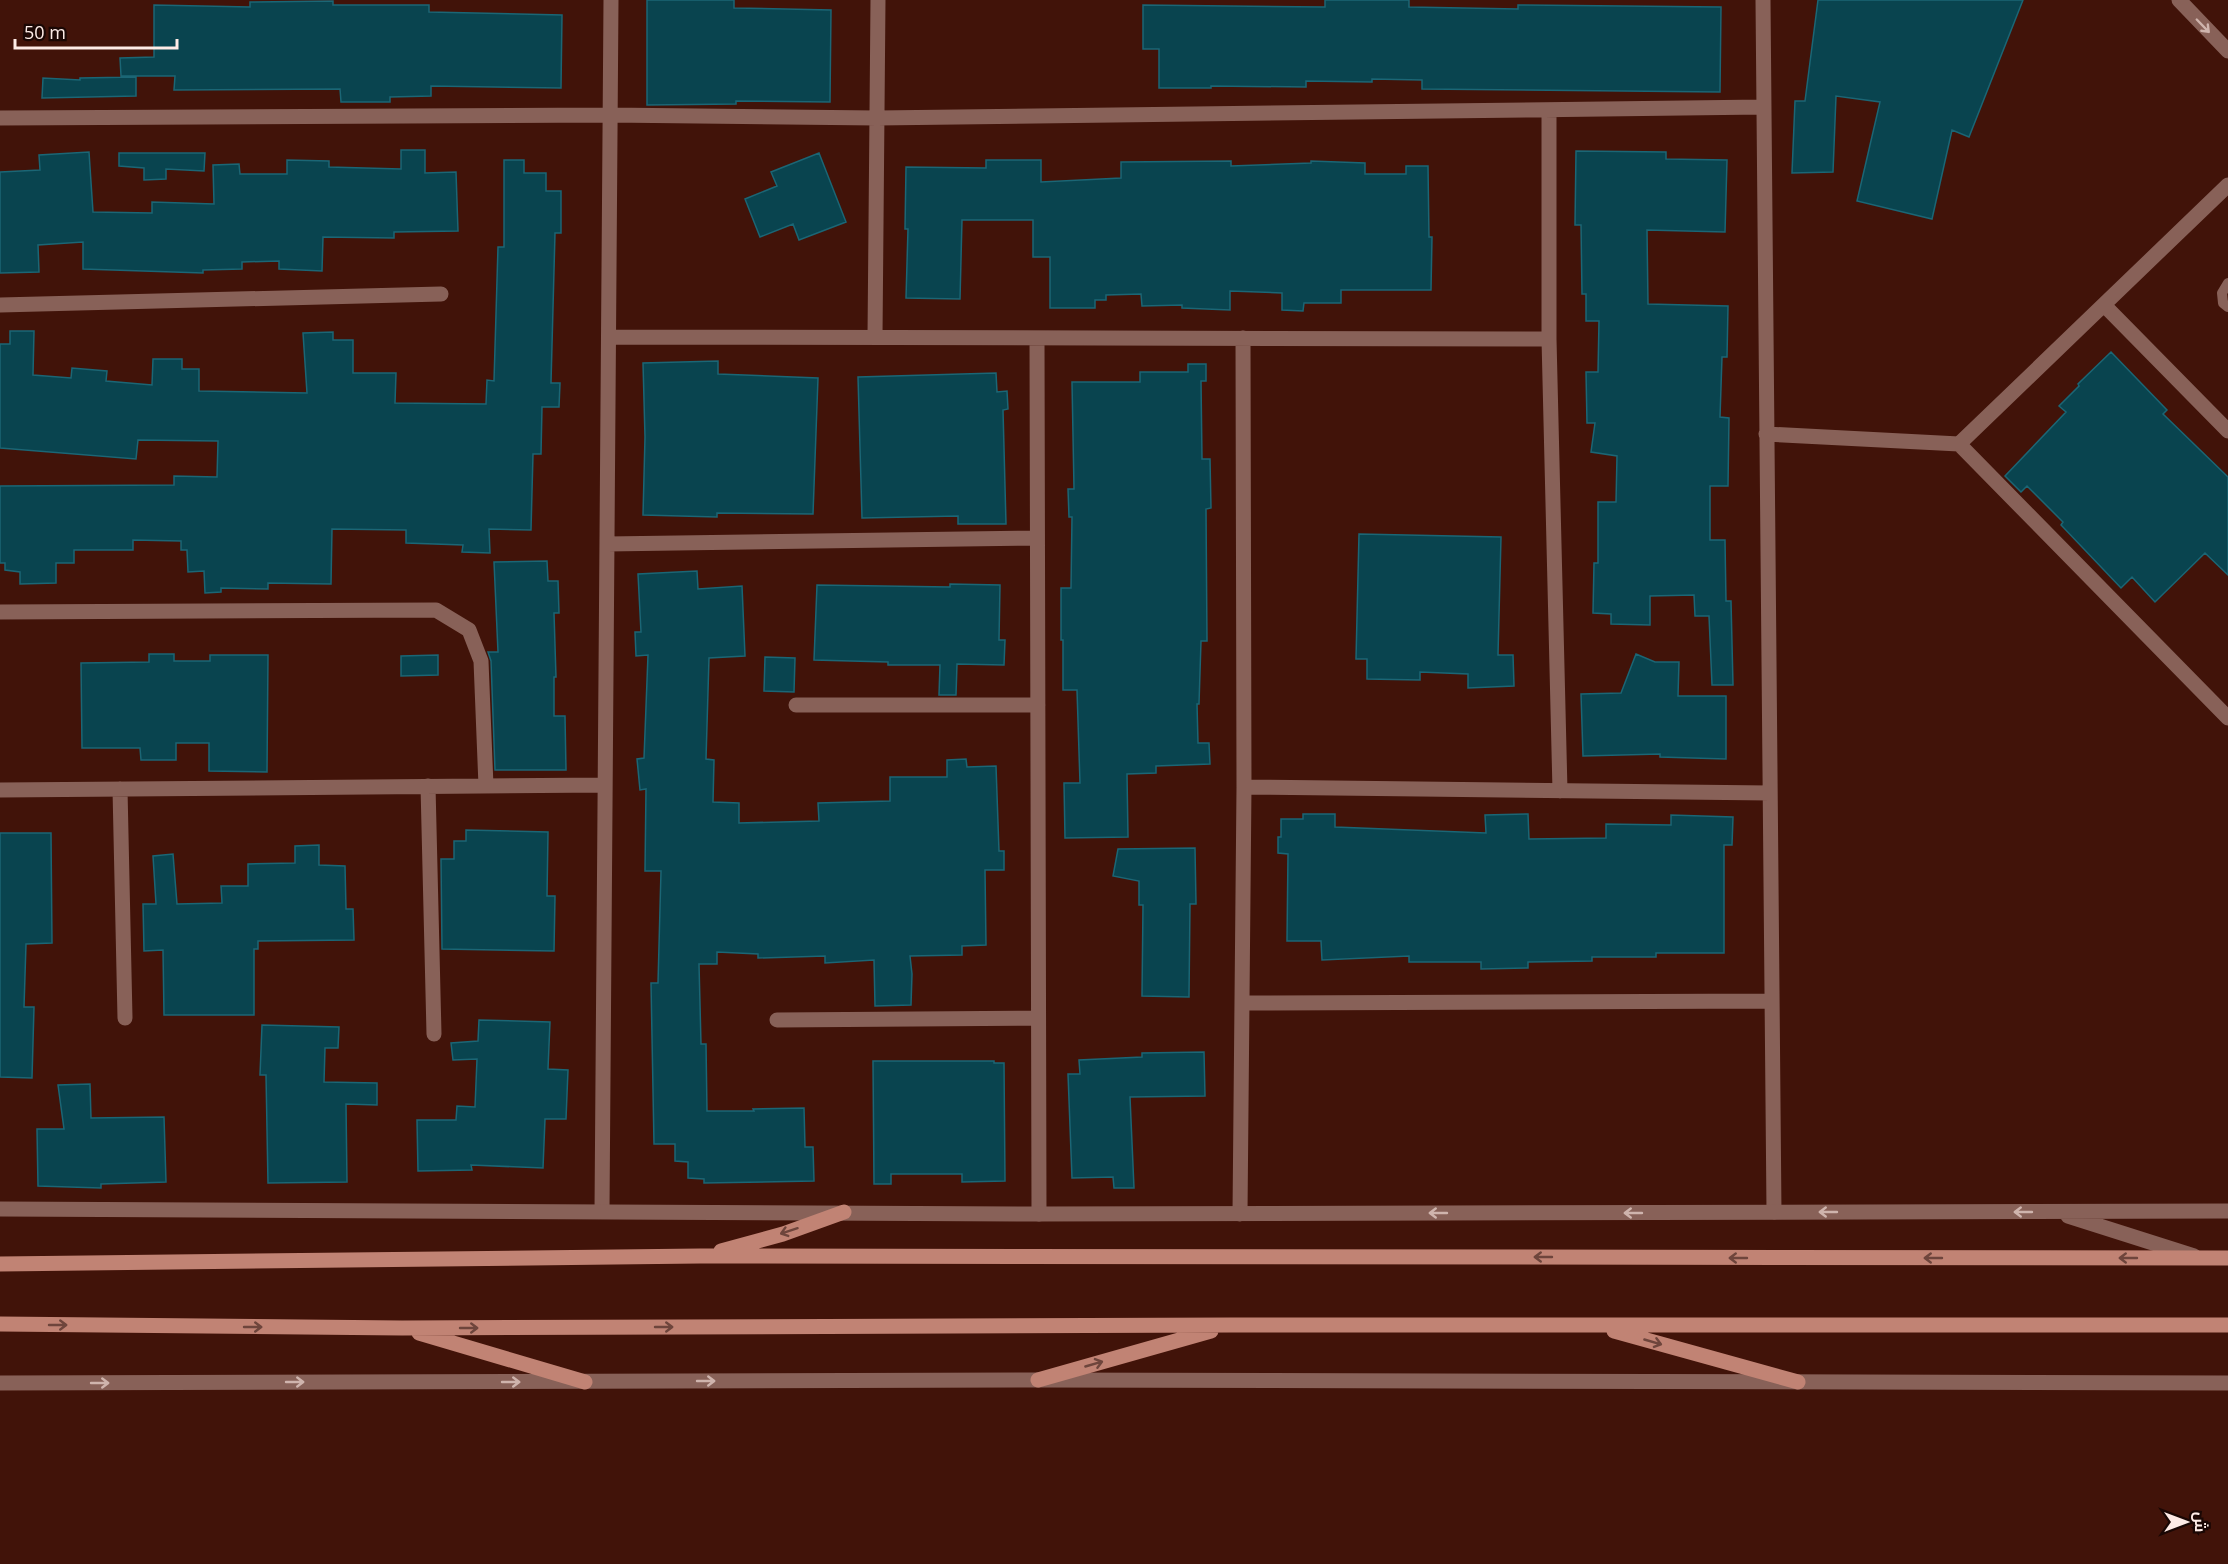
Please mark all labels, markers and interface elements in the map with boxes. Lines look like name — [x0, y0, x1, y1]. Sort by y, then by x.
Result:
scale bar — [15, 12, 177, 50]
one-way arrow — [2196, 18, 2211, 33]
text: 50 m — [24, 20, 66, 44]
one-way arrow — [1818, 1206, 1838, 1218]
one-way arrow — [2013, 1206, 2033, 1218]
one-way arrow — [1428, 1207, 1448, 1219]
one-way arrow — [1623, 1207, 1643, 1219]
one-way arrow — [780, 1227, 799, 1238]
one-way arrow — [1533, 1251, 1553, 1263]
one-way arrow — [1728, 1252, 1748, 1264]
one-way arrow — [1923, 1252, 1943, 1264]
one-way arrow — [2118, 1252, 2138, 1264]
one-way arrow — [48, 1319, 68, 1331]
one-way arrow — [243, 1321, 263, 1332]
one-way arrow — [654, 1321, 674, 1333]
one-way arrow — [459, 1322, 479, 1334]
one-way arrow — [1643, 1337, 1662, 1348]
one-way arrow — [1084, 1358, 1103, 1369]
one-way arrow — [696, 1375, 716, 1387]
one-way arrow — [285, 1376, 305, 1388]
one-way arrow — [501, 1376, 521, 1388]
one-way arrow — [90, 1377, 110, 1389]
north arrow — [2156, 1492, 2216, 1552]
text: ش — [2190, 1512, 2212, 1532]

